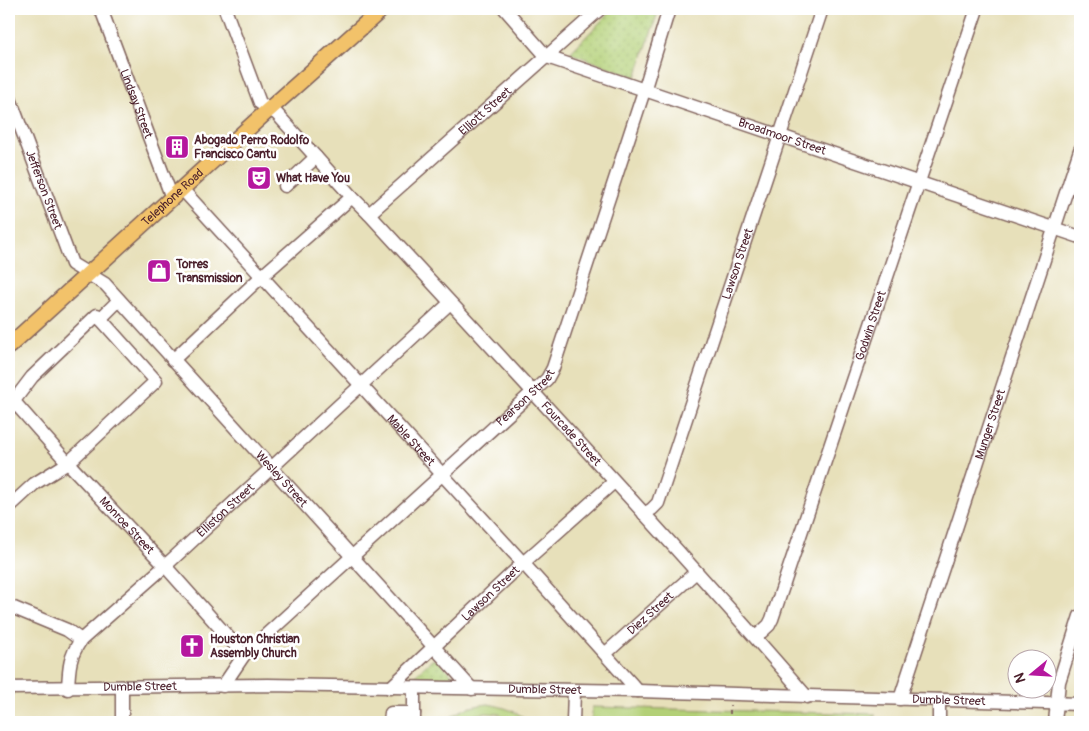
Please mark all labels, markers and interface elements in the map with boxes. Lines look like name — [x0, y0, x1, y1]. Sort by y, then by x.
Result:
street label: Lindsay Street — [117, 67, 156, 140]
street label: Elliott Street — [455, 84, 514, 138]
street label: Broadmoor Street — [736, 115, 828, 158]
place label: Abogado Perro Rodolfo Francisco Cantu — [194, 133, 310, 162]
building icon: Abogado Perro Rodolfo Francisco Cantu — [164, 134, 190, 160]
street label: Jefferson Street — [22, 148, 66, 231]
street label: Telephone Road — [138, 165, 207, 229]
theatre icon: What Have You — [246, 165, 272, 191]
place label: What Have You — [276, 171, 350, 186]
street label: Lawson Street — [719, 226, 756, 301]
place label: Torres Transmission — [175, 257, 243, 286]
shop icon: Torres Transmission — [146, 258, 172, 284]
street label: Godwin Street — [852, 289, 889, 362]
street label: Pearson Street — [493, 367, 558, 429]
street label: Munger Street — [972, 387, 1009, 461]
street label: Fourcade Street — [538, 398, 605, 469]
street label: Mable Street — [384, 412, 438, 469]
street label: Wesley Street — [252, 448, 311, 510]
street label: Elliston Street — [194, 480, 257, 540]
street label: Monroe Street — [96, 494, 157, 557]
street label: Lawson Street — [458, 563, 523, 624]
street label: Diez Street — [624, 588, 677, 638]
place label: Houston Christian Assembly Church — [210, 632, 300, 661]
church icon: Houston Christian Assembly Church — [179, 633, 205, 659]
north arrow — [1006, 648, 1056, 698]
text: N — [1011, 671, 1030, 685]
street label: Dumble Street — [103, 679, 177, 694]
street label: Dumble Street — [508, 681, 582, 698]
street label: Dumble Street — [912, 692, 986, 709]

